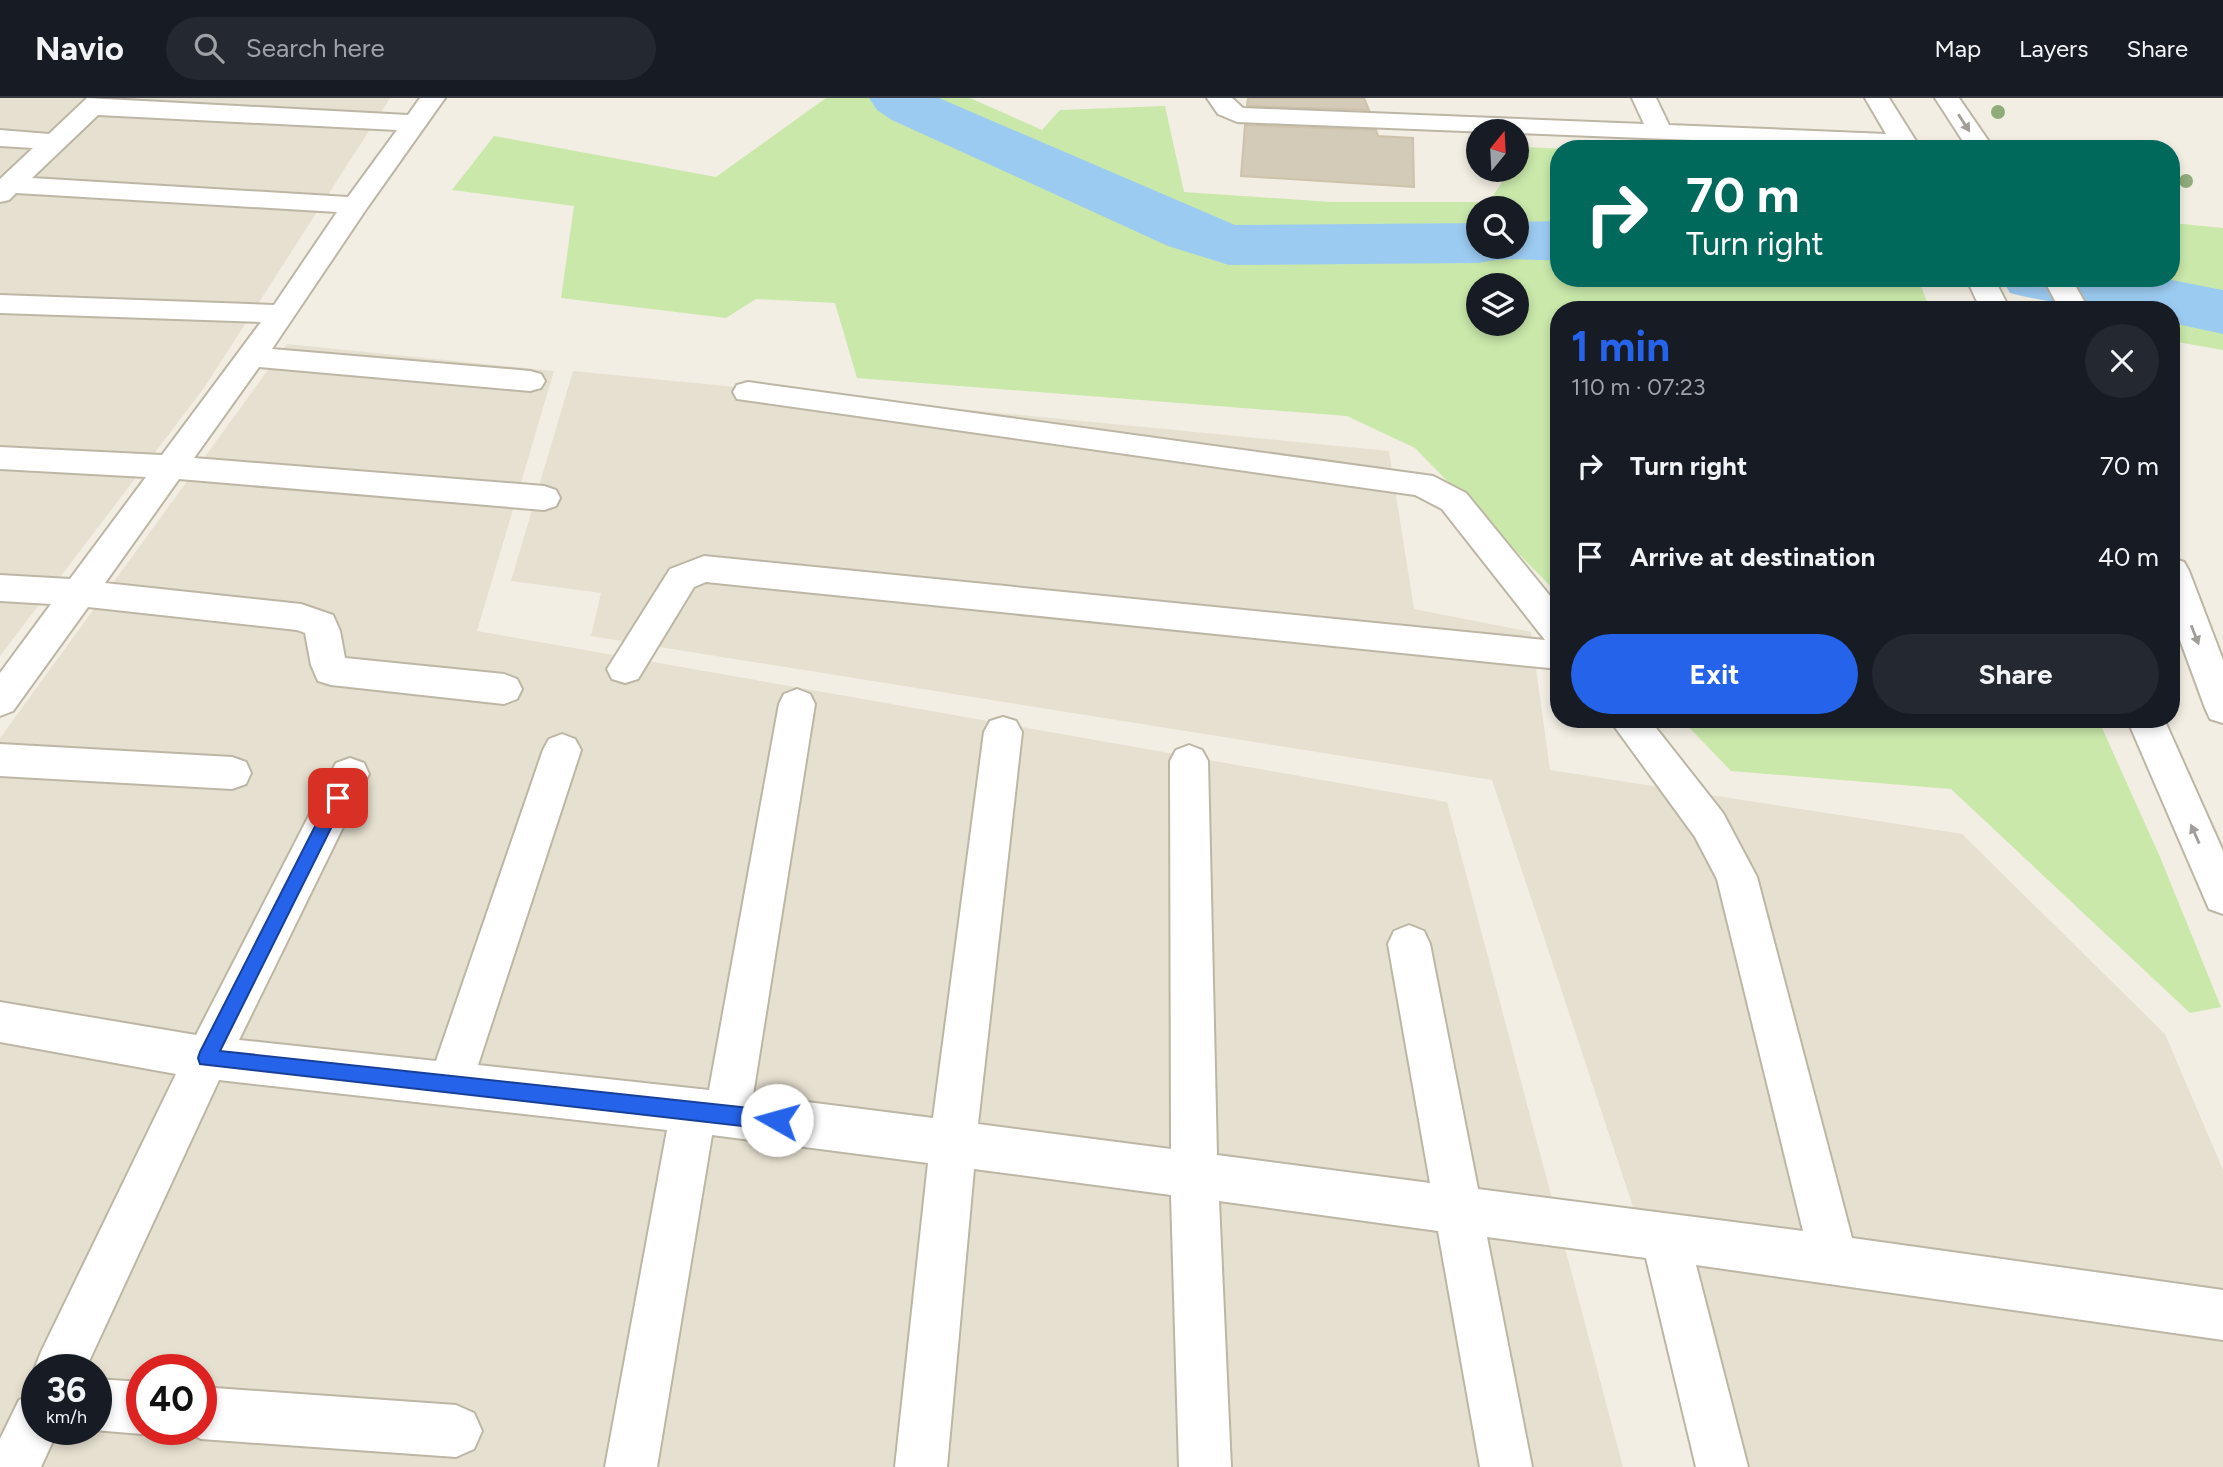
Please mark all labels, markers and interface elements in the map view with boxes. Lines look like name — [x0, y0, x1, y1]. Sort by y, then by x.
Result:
search box — [166, 17, 656, 80]
text: Navio — [35, 29, 124, 68]
icon: search — [190, 29, 228, 67]
text: Search here — [246, 32, 385, 64]
text: Map — [1934, 34, 1981, 63]
text: Layers — [2019, 34, 2088, 63]
text: Share — [2126, 34, 2188, 63]
one-way arrow — [1957, 114, 1970, 133]
north arrow — [1466, 119, 1530, 182]
map controls — [1466, 119, 1529, 336]
text: 70 m — [1686, 165, 1799, 224]
icon: right — [1571, 168, 1662, 259]
button: search — [1466, 196, 1529, 259]
text: Turn right — [1686, 225, 1824, 263]
button: layers — [1466, 273, 1529, 336]
text: 1 min — [1571, 321, 1670, 372]
button: close — [2085, 324, 2159, 398]
text: 110 m · 07:23 — [1571, 373, 1705, 401]
icon: right — [1571, 447, 1609, 485]
text: Turn right — [1630, 450, 1747, 482]
text: 70 m — [2100, 450, 2159, 482]
icon: arrive — [1571, 538, 1609, 576]
text: Arrive at destination — [1630, 541, 1875, 573]
text: 40 m — [2098, 541, 2159, 573]
one-way arrow — [2190, 625, 2201, 646]
button: Exit — [1571, 634, 1858, 714]
button: Share — [1872, 634, 2159, 714]
pin — [308, 768, 368, 828]
icon: arrive — [319, 779, 357, 817]
one-way arrow — [2189, 823, 2200, 844]
position arrow — [740, 1083, 814, 1157]
speed limit sign: 40 — [126, 1354, 217, 1445]
text: 36 — [47, 1369, 86, 1411]
text: km/h — [46, 1406, 87, 1428]

